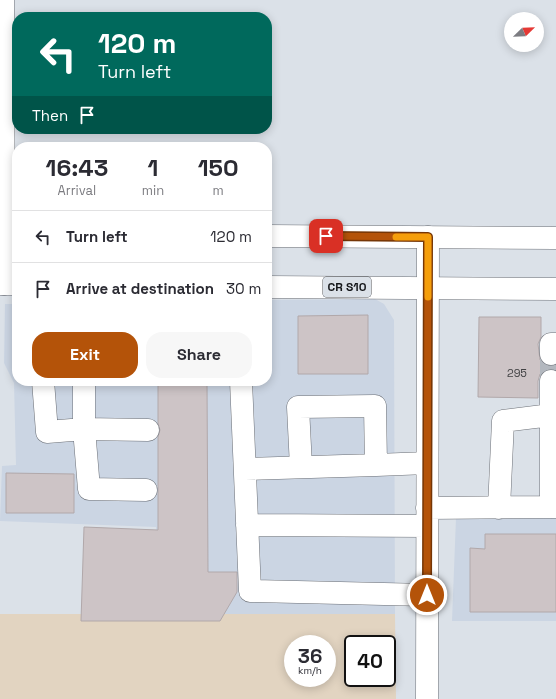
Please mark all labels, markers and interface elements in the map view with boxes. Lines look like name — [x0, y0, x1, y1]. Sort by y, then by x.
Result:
north arrow — [504, 12, 544, 52]
map controls — [504, 12, 544, 52]
text: 120 m — [98, 25, 176, 61]
icon: left — [32, 28, 84, 80]
text: Turn left — [98, 60, 171, 83]
icon: arrive — [76, 104, 98, 126]
text: Then — [32, 106, 68, 125]
text: 16:43 — [46, 152, 108, 183]
text: 1 — [148, 152, 158, 183]
text: 150 — [198, 152, 238, 183]
text: Arrival — [58, 182, 96, 199]
text: min — [142, 182, 164, 199]
text: m — [212, 182, 224, 199]
pin — [309, 219, 343, 253]
icon: arrive — [315, 225, 337, 247]
icon: left — [32, 226, 54, 248]
text: Turn left — [66, 227, 128, 246]
text: 120 m — [210, 227, 252, 246]
road number: CR S10 — [323, 277, 371, 297]
icon: arrive — [32, 278, 54, 300]
text: Arrive at destination — [66, 279, 214, 298]
text: 30 m — [226, 279, 261, 298]
button: Exit — [32, 332, 138, 378]
button: Share — [146, 332, 252, 378]
house number: 295 — [507, 366, 527, 380]
position arrow — [406, 574, 448, 616]
speed limit sign: 40 — [344, 635, 396, 687]
text: 36 — [298, 643, 322, 669]
text: km/h — [298, 664, 322, 677]

